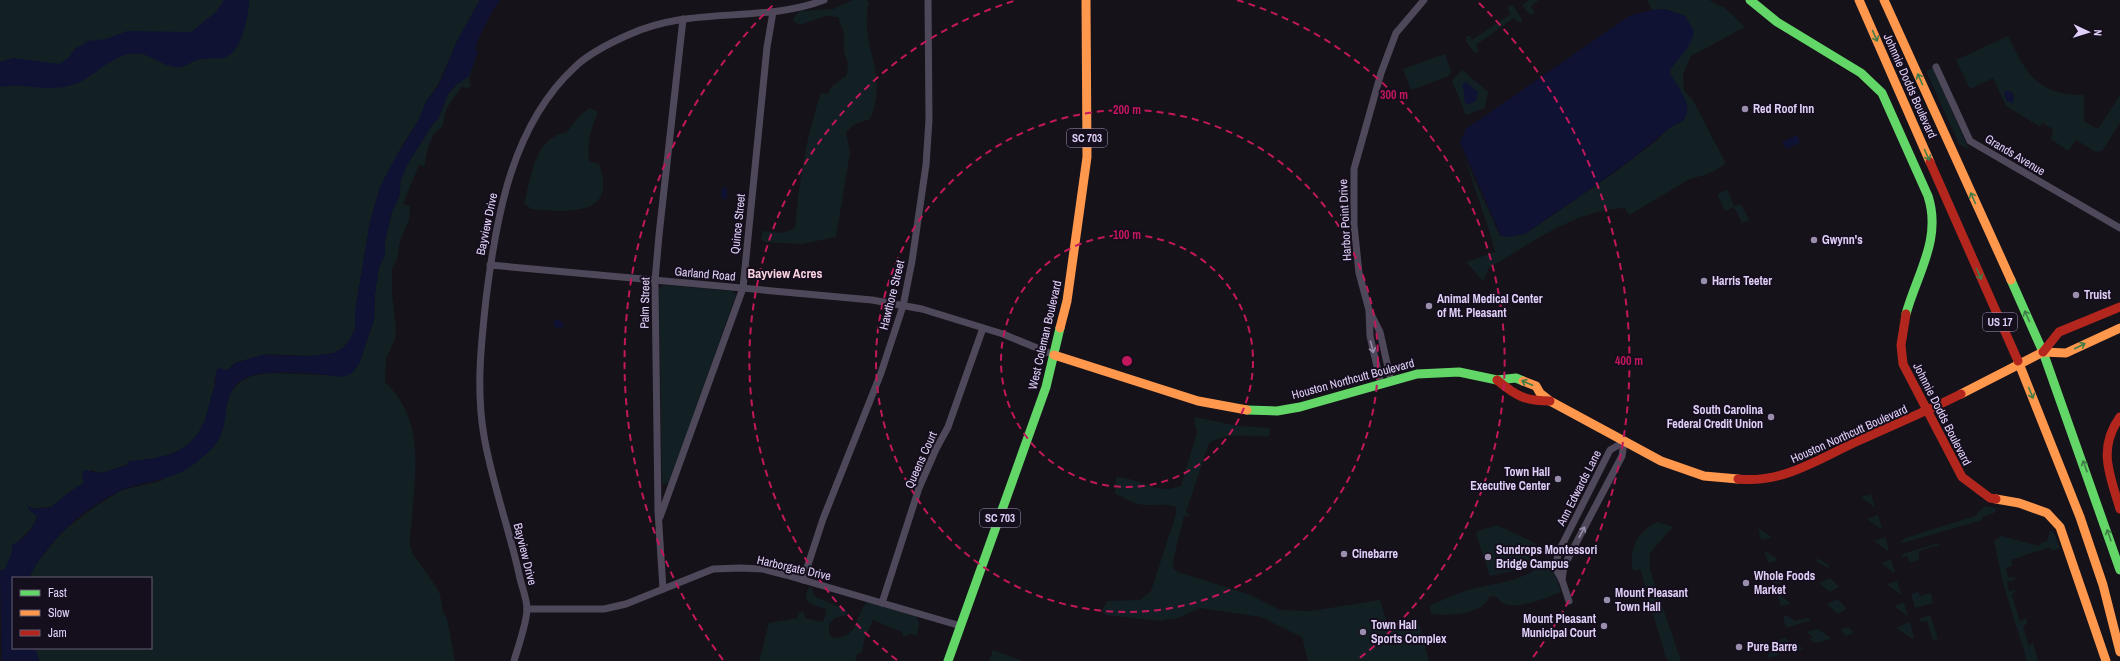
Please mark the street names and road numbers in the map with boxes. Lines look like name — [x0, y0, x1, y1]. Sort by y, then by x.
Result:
street label: Johnnie Dodds Boulevard — [1880, 31, 1940, 141]
road number: SC 703 — [1067, 129, 1107, 147]
street label: Grands Avenue — [1982, 131, 2048, 179]
street label: Harbor Point Drive — [1335, 179, 1355, 261]
street label: Bayview Drive — [473, 191, 501, 257]
street label: Quince Street — [727, 193, 749, 255]
street label: Hawthore Street — [876, 258, 908, 331]
street label: Garland Road — [674, 263, 736, 285]
street label: Palm Street — [637, 277, 653, 329]
street label: West Coleman Boulevard — [1025, 279, 1065, 391]
road number: US 17 — [1983, 313, 2017, 331]
street label: Houston Northcutt Boulevard — [1290, 355, 1416, 403]
street label: Johnnie Dodds Boulevard — [1909, 360, 1975, 468]
street label: Houston Northcutt Boulevard — [1788, 401, 1910, 467]
street label: Queens Court — [901, 429, 941, 491]
street label: Ann Edwards Lane — [1553, 447, 1605, 530]
road number: SC 703 — [980, 509, 1020, 527]
street label: Bayview Drive — [510, 521, 540, 587]
street label: Harborgate Drive — [755, 552, 833, 584]

